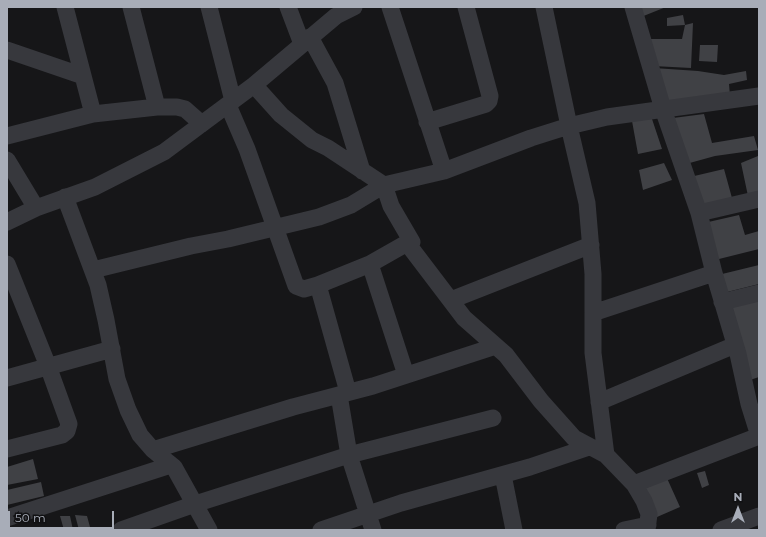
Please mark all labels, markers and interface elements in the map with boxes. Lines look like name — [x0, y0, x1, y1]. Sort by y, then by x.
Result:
north arrow — [718, 489, 758, 529]
text: N — [734, 490, 742, 504]
scale bar — [10, 503, 116, 529]
text: 50 m — [15, 510, 46, 525]

